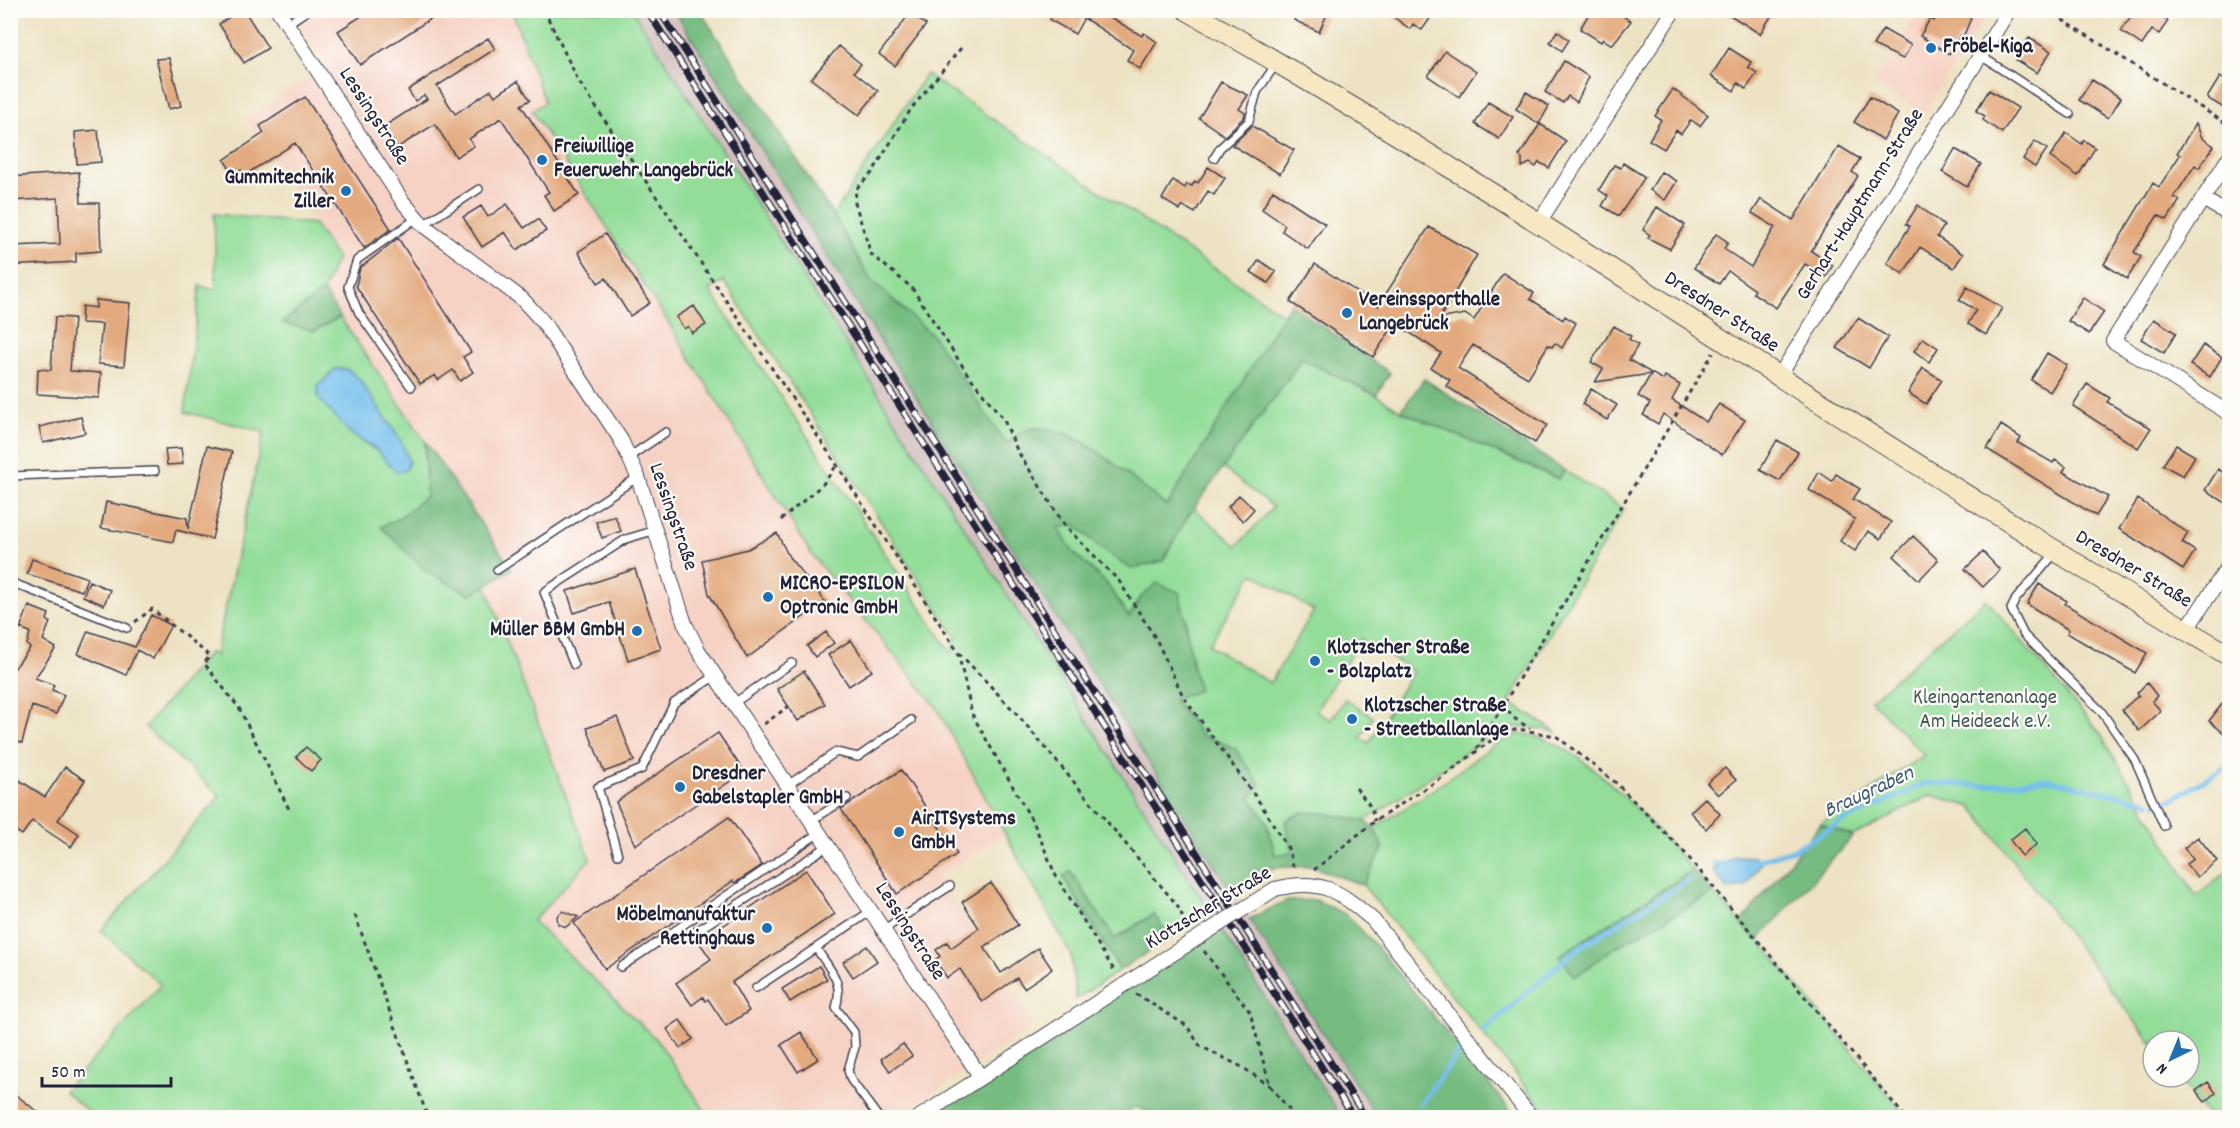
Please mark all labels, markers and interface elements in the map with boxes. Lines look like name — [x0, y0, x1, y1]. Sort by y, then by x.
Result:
place label: Fröbel-Kiga — [1943, 33, 2034, 63]
marker: Fröbel-Kiga — [1924, 41, 1938, 55]
street label: Lessingstraße — [330, 62, 416, 172]
street label: Gerhart-Hauptmann-Straße — [1790, 103, 1932, 307]
place label: Freiwillige Feuerwehr Langebrück — [554, 133, 734, 187]
marker: Freiwillige Feuerwehr Langebrück — [535, 153, 549, 167]
place label: Gummitechnik Ziller — [224, 164, 335, 218]
marker: Gummitechnik Ziller — [339, 184, 353, 198]
street label: Dresdner Straße — [1657, 264, 1785, 362]
place label: Vereinssporthalle Langebrück — [1359, 286, 1500, 340]
marker: Vereinssporthalle Langebrück — [1340, 306, 1354, 320]
street label: Lessingstraße — [640, 459, 704, 575]
street label: Dresdner Straße — [2069, 523, 2197, 617]
place label: MICRO-EPSILON Optronic GmbH — [780, 570, 905, 624]
marker: MICRO-EPSILON Optronic GmbH — [761, 590, 775, 604]
place label: Müller BBM GmbH — [490, 616, 625, 646]
marker: Müller BBM GmbH — [630, 624, 644, 638]
place label: Klotzscher Straße - Bolzplatz — [1327, 634, 1469, 688]
marker: Klotzscher Straße - Bolzplatz — [1308, 654, 1322, 668]
park label: Kleingartenanlage Am Heideeck e.V. — [1913, 684, 2057, 738]
place label: Klotzscher Straße - Streetballanlage — [1364, 692, 1509, 746]
marker: Klotzscher Straße - Streetballanlage — [1345, 712, 1359, 726]
water label: Braugraben — [1819, 758, 1920, 827]
place label: Dresdner Gabelstapler GmbH — [692, 760, 844, 814]
marker: Dresdner Gabelstapler GmbH — [673, 780, 687, 794]
place label: AirITSystems GmbH — [911, 805, 1016, 859]
marker: AirITSystems GmbH — [892, 825, 906, 839]
street label: Klotzscher Straße — [1140, 859, 1278, 959]
street label: Lessingstraße — [866, 877, 952, 987]
place label: Möbelmanufaktur Rettinghaus — [617, 901, 756, 955]
marker: Möbelmanufaktur Rettinghaus — [760, 921, 774, 935]
north arrow — [2141, 1029, 2201, 1089]
scale bar — [42, 1050, 171, 1088]
text: N — [2152, 1057, 2173, 1079]
text: 50 m — [51, 1061, 86, 1086]

